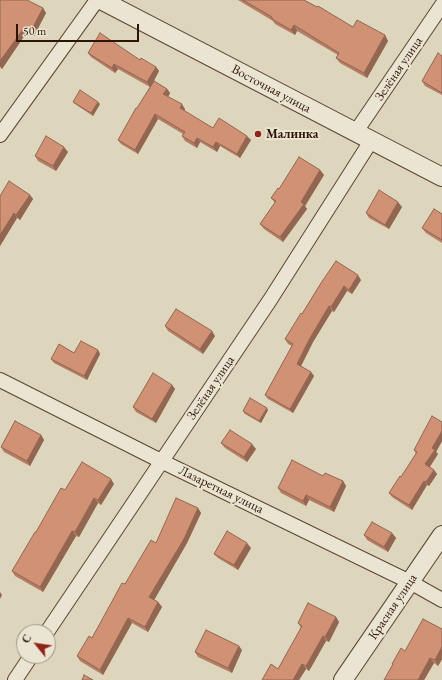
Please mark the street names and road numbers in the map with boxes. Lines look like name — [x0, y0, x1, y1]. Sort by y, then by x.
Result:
street label: Зелёная улица — [372, 34, 426, 104]
street label: Восточная улица — [229, 62, 313, 116]
street label: Зелёная улица — [184, 353, 238, 423]
street label: Лазаретная улица — [176, 463, 266, 517]
street label: Красная улица — [365, 571, 421, 643]

